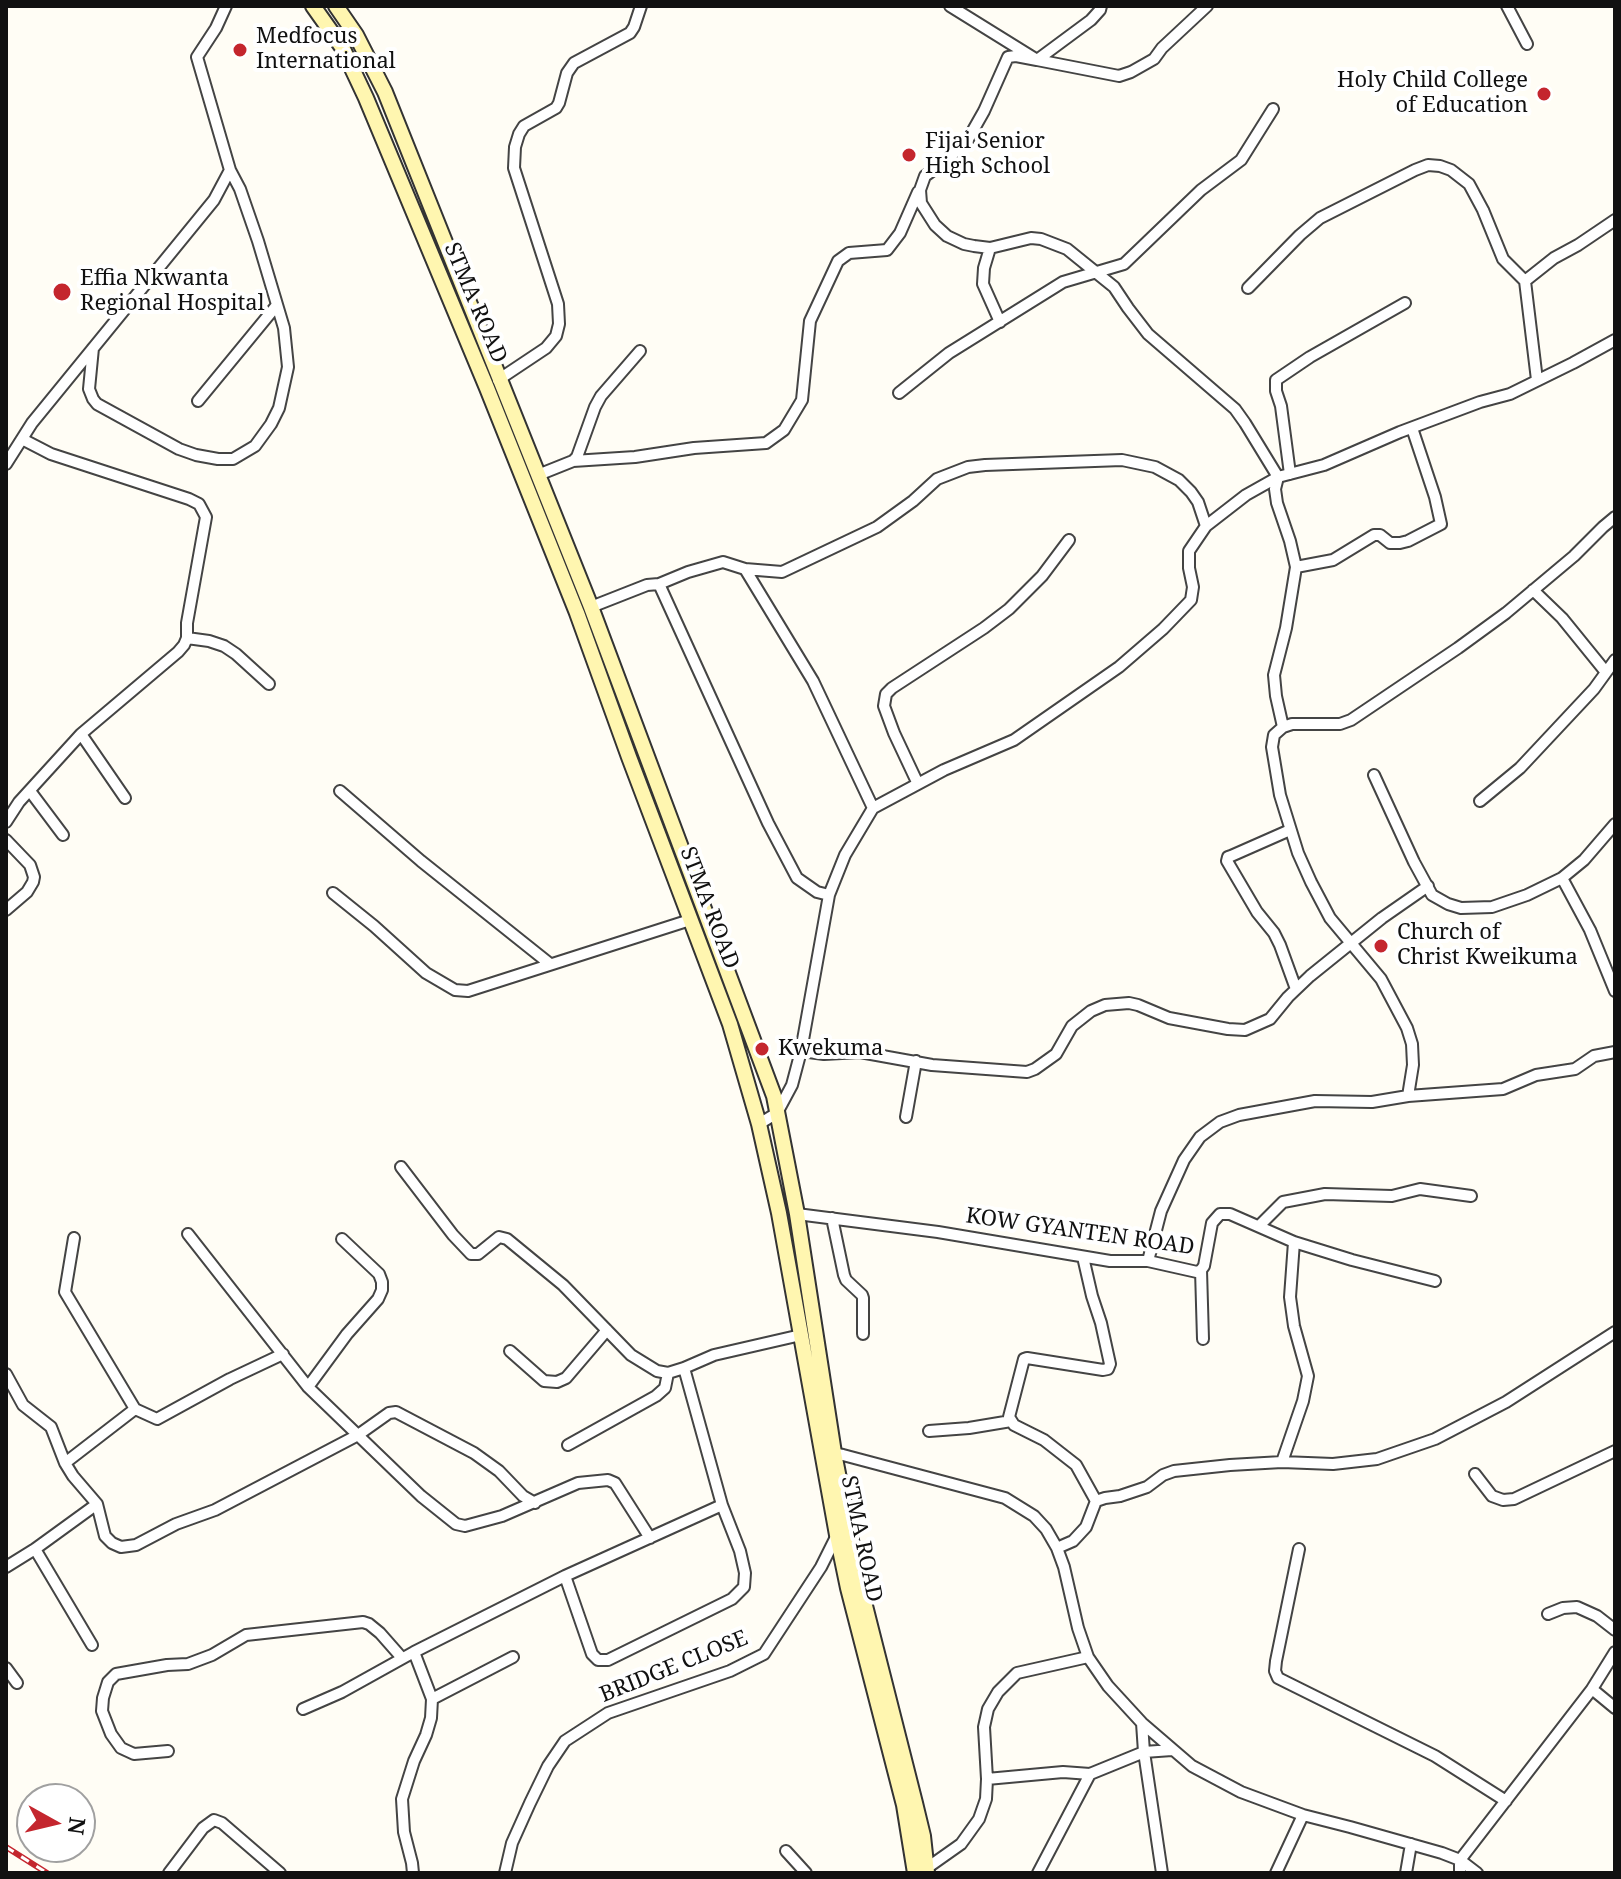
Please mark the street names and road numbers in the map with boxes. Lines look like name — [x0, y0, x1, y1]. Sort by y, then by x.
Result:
street label: STMA ROAD — [438, 239, 512, 367]
street label: STMA ROAD — [674, 843, 744, 973]
street label: KOW GYANTEN ROAD — [964, 1203, 1196, 1261]
street label: STMA ROAD — [835, 1474, 887, 1604]
street label: BRIDGE CLOSE — [596, 1625, 752, 1709]

